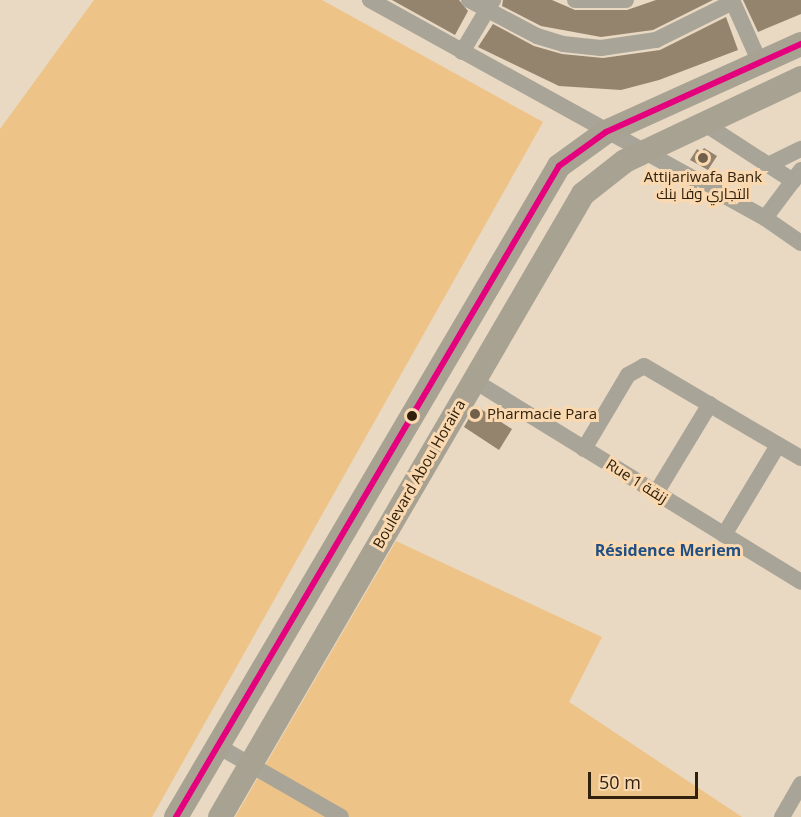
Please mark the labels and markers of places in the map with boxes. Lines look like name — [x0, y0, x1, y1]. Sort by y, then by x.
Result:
marker: Attijariwafa Bank التجاري وفا بنك — [696, 151, 710, 165]
place label: Attijariwafa Bank التجاري وفا بنك — [644, 167, 762, 202]
place label: Pharmacie Para — [487, 405, 597, 423]
marker: Pharmacie Para — [468, 407, 482, 421]
unlabelled marker — [406, 410, 418, 422]

